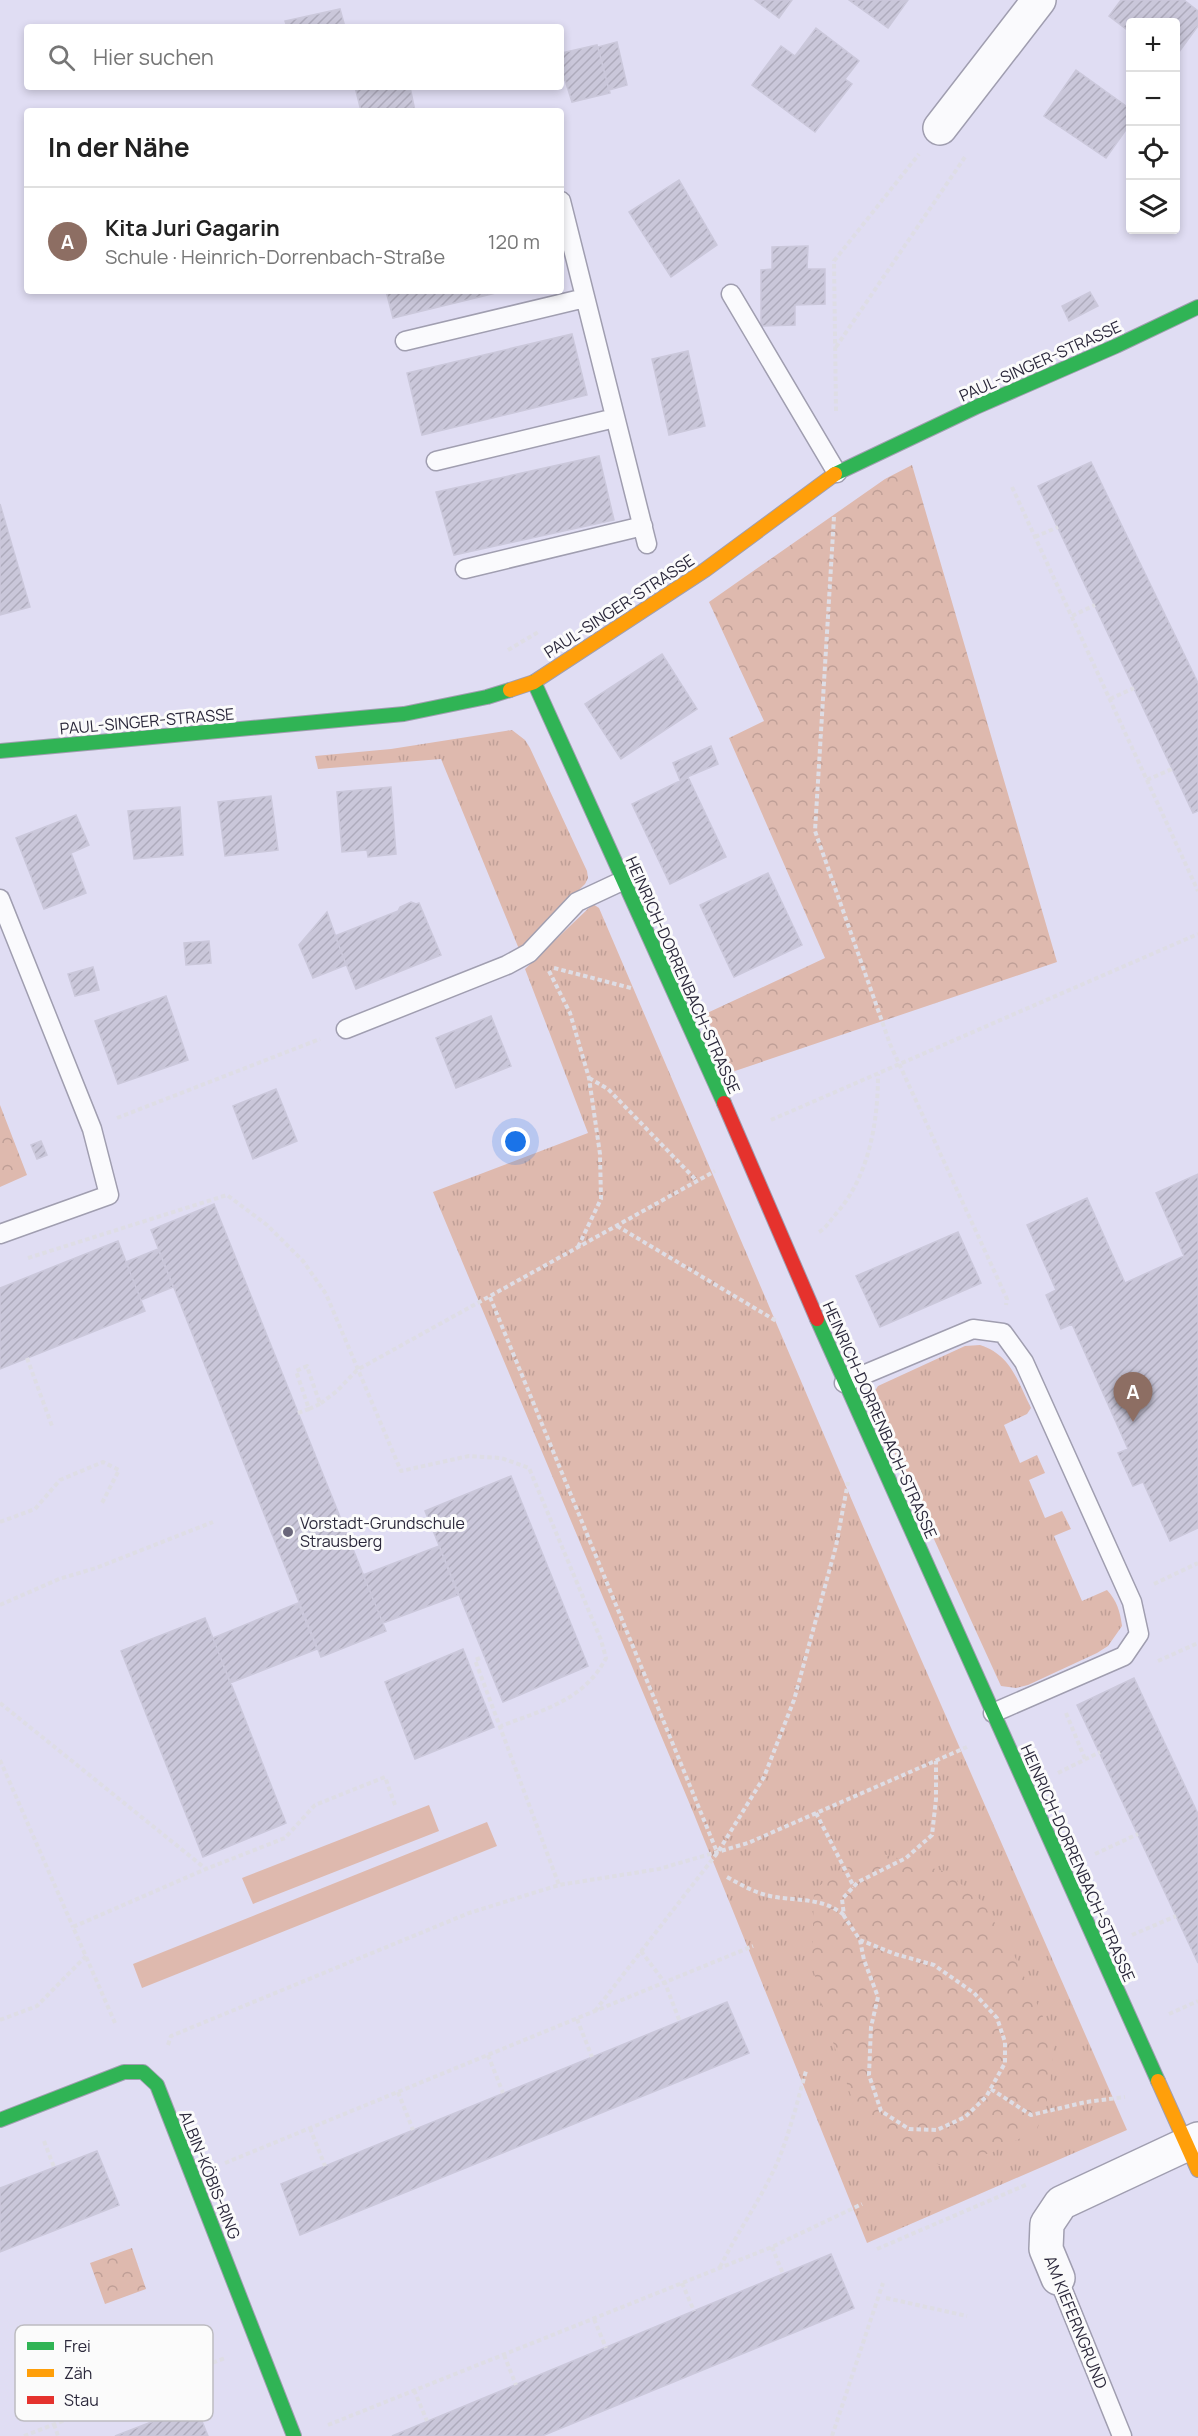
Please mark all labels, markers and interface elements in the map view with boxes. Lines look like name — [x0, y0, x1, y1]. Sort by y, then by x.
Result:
map controls — [1126, 18, 1180, 234]
button: + — [1126, 18, 1180, 72]
search box — [24, 24, 564, 90]
icon: search — [45, 41, 78, 74]
text: Hier suchen — [93, 42, 214, 72]
button: − — [1126, 72, 1180, 126]
button: locate — [1126, 126, 1180, 180]
text: In der Nähe — [48, 129, 190, 165]
button: layers — [1126, 180, 1180, 234]
text: Kita Juri Gagarin — [105, 213, 280, 243]
text: A — [61, 228, 74, 255]
text: 120 m — [488, 228, 540, 255]
text: Schule · Heinrich-Dorrenbach-Straße — [105, 243, 445, 270]
street label: PAUL-SINGER-STRASSE — [956, 315, 1124, 407]
street label: PAUL-SINGER-STRASSE — [540, 549, 698, 663]
street label: PAUL-SINGER-STRASSE — [59, 702, 235, 740]
street label: HEINRICH-DORRENBACH-STRASSE — [621, 853, 745, 1097]
your location — [501, 1127, 530, 1156]
street label: HEINRICH-DORRENBACH-STRASSE — [818, 1298, 942, 1542]
pin: A — [1114, 1372, 1152, 1422]
place label: Vorstadt-Grundschule Strausberg — [300, 1512, 465, 1552]
marker: Vorstadt-Grundschule Strausberg — [281, 1525, 295, 1539]
street label: HEINRICH-DORRENBACH-STRASSE — [1016, 1741, 1140, 1985]
street label: ALBIN-KÖBIS-RING — [174, 2108, 246, 2242]
street label: AM KIEFERNGRUND — [1039, 2252, 1113, 2392]
legend — [15, 2325, 213, 2421]
text: Frei — [64, 2335, 91, 2357]
text: Zäh — [64, 2362, 92, 2384]
text: Stau — [64, 2389, 99, 2411]

